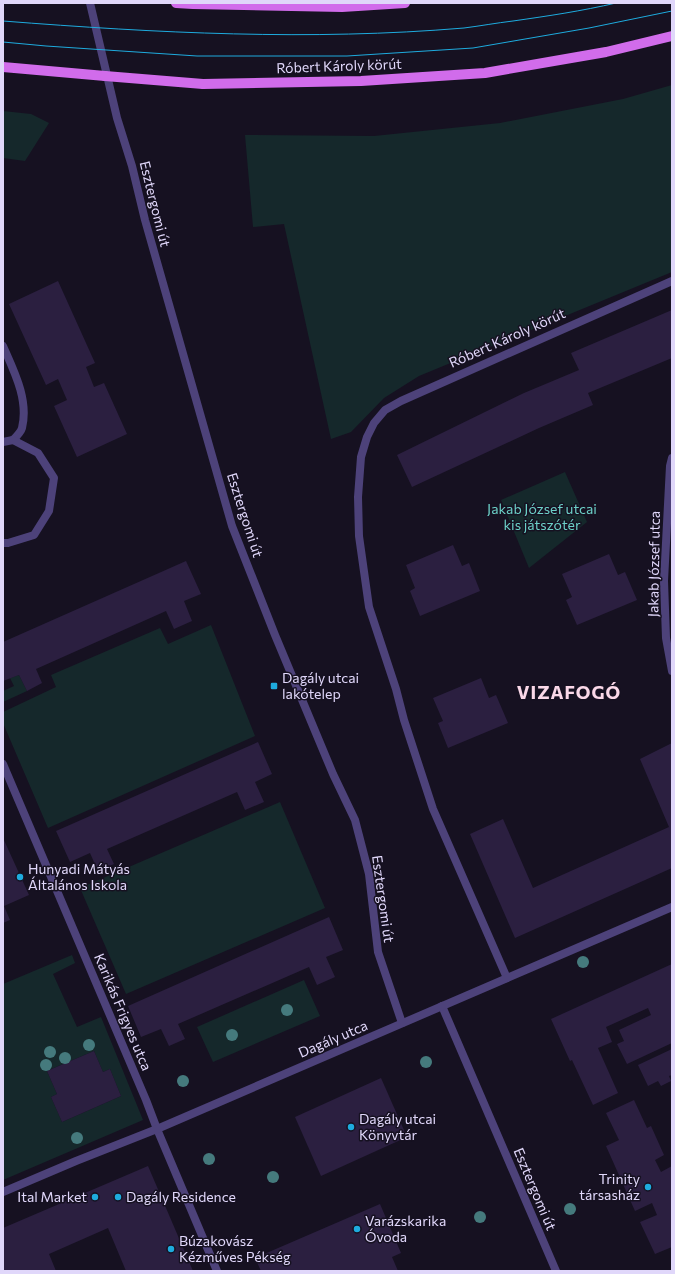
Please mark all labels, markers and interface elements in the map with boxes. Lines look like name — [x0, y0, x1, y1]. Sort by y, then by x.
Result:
street label: Róbert Károly körút — [276, 55, 402, 76]
street label: Esztergomi út — [137, 159, 174, 249]
street label: Róbert Károly körút — [446, 304, 568, 371]
street label: Esztergomi út — [224, 470, 267, 560]
park label: Jakab József utcai kis játszótér — [487, 500, 597, 533]
street label: Jakab József utca — [644, 511, 663, 617]
place label: Dagály utcai lakótelep — [282, 669, 359, 702]
marker: Dagály utcai lakótelep — [269, 681, 279, 691]
district label: VIZAFOGÓ — [517, 681, 621, 703]
street label: Esztergomi út — [369, 854, 398, 944]
place label: Hunyadi Mátyás Általános Iskola — [28, 860, 130, 893]
marker: Hunyadi Mátyás Általános Iskola — [15, 872, 25, 882]
street label: Karikás Frigyes utca — [91, 951, 156, 1073]
street label: Dagály utca — [296, 1016, 370, 1061]
place label: Dagály utcai Könyvtár — [359, 1110, 436, 1143]
marker: Dagály utcai Könyvtár — [346, 1122, 356, 1132]
street label: Esztergomi út — [510, 1145, 561, 1233]
place label: Trinity társasház — [579, 1170, 640, 1203]
marker: Trinity társasház — [643, 1182, 653, 1192]
place label: Ital Market — [17, 1188, 87, 1205]
place label: Dagály Residence — [126, 1188, 236, 1205]
marker: Ital Market — [90, 1192, 100, 1202]
marker: Dagály Residence — [113, 1192, 123, 1202]
place label: Varázskarika Óvoda — [365, 1212, 446, 1245]
marker: Varázskarika Óvoda — [352, 1224, 362, 1234]
place label: Búzakovász Kézműves Pékség — [179, 1232, 291, 1265]
marker: Búzakovász Kézműves Pékség — [166, 1244, 176, 1254]

